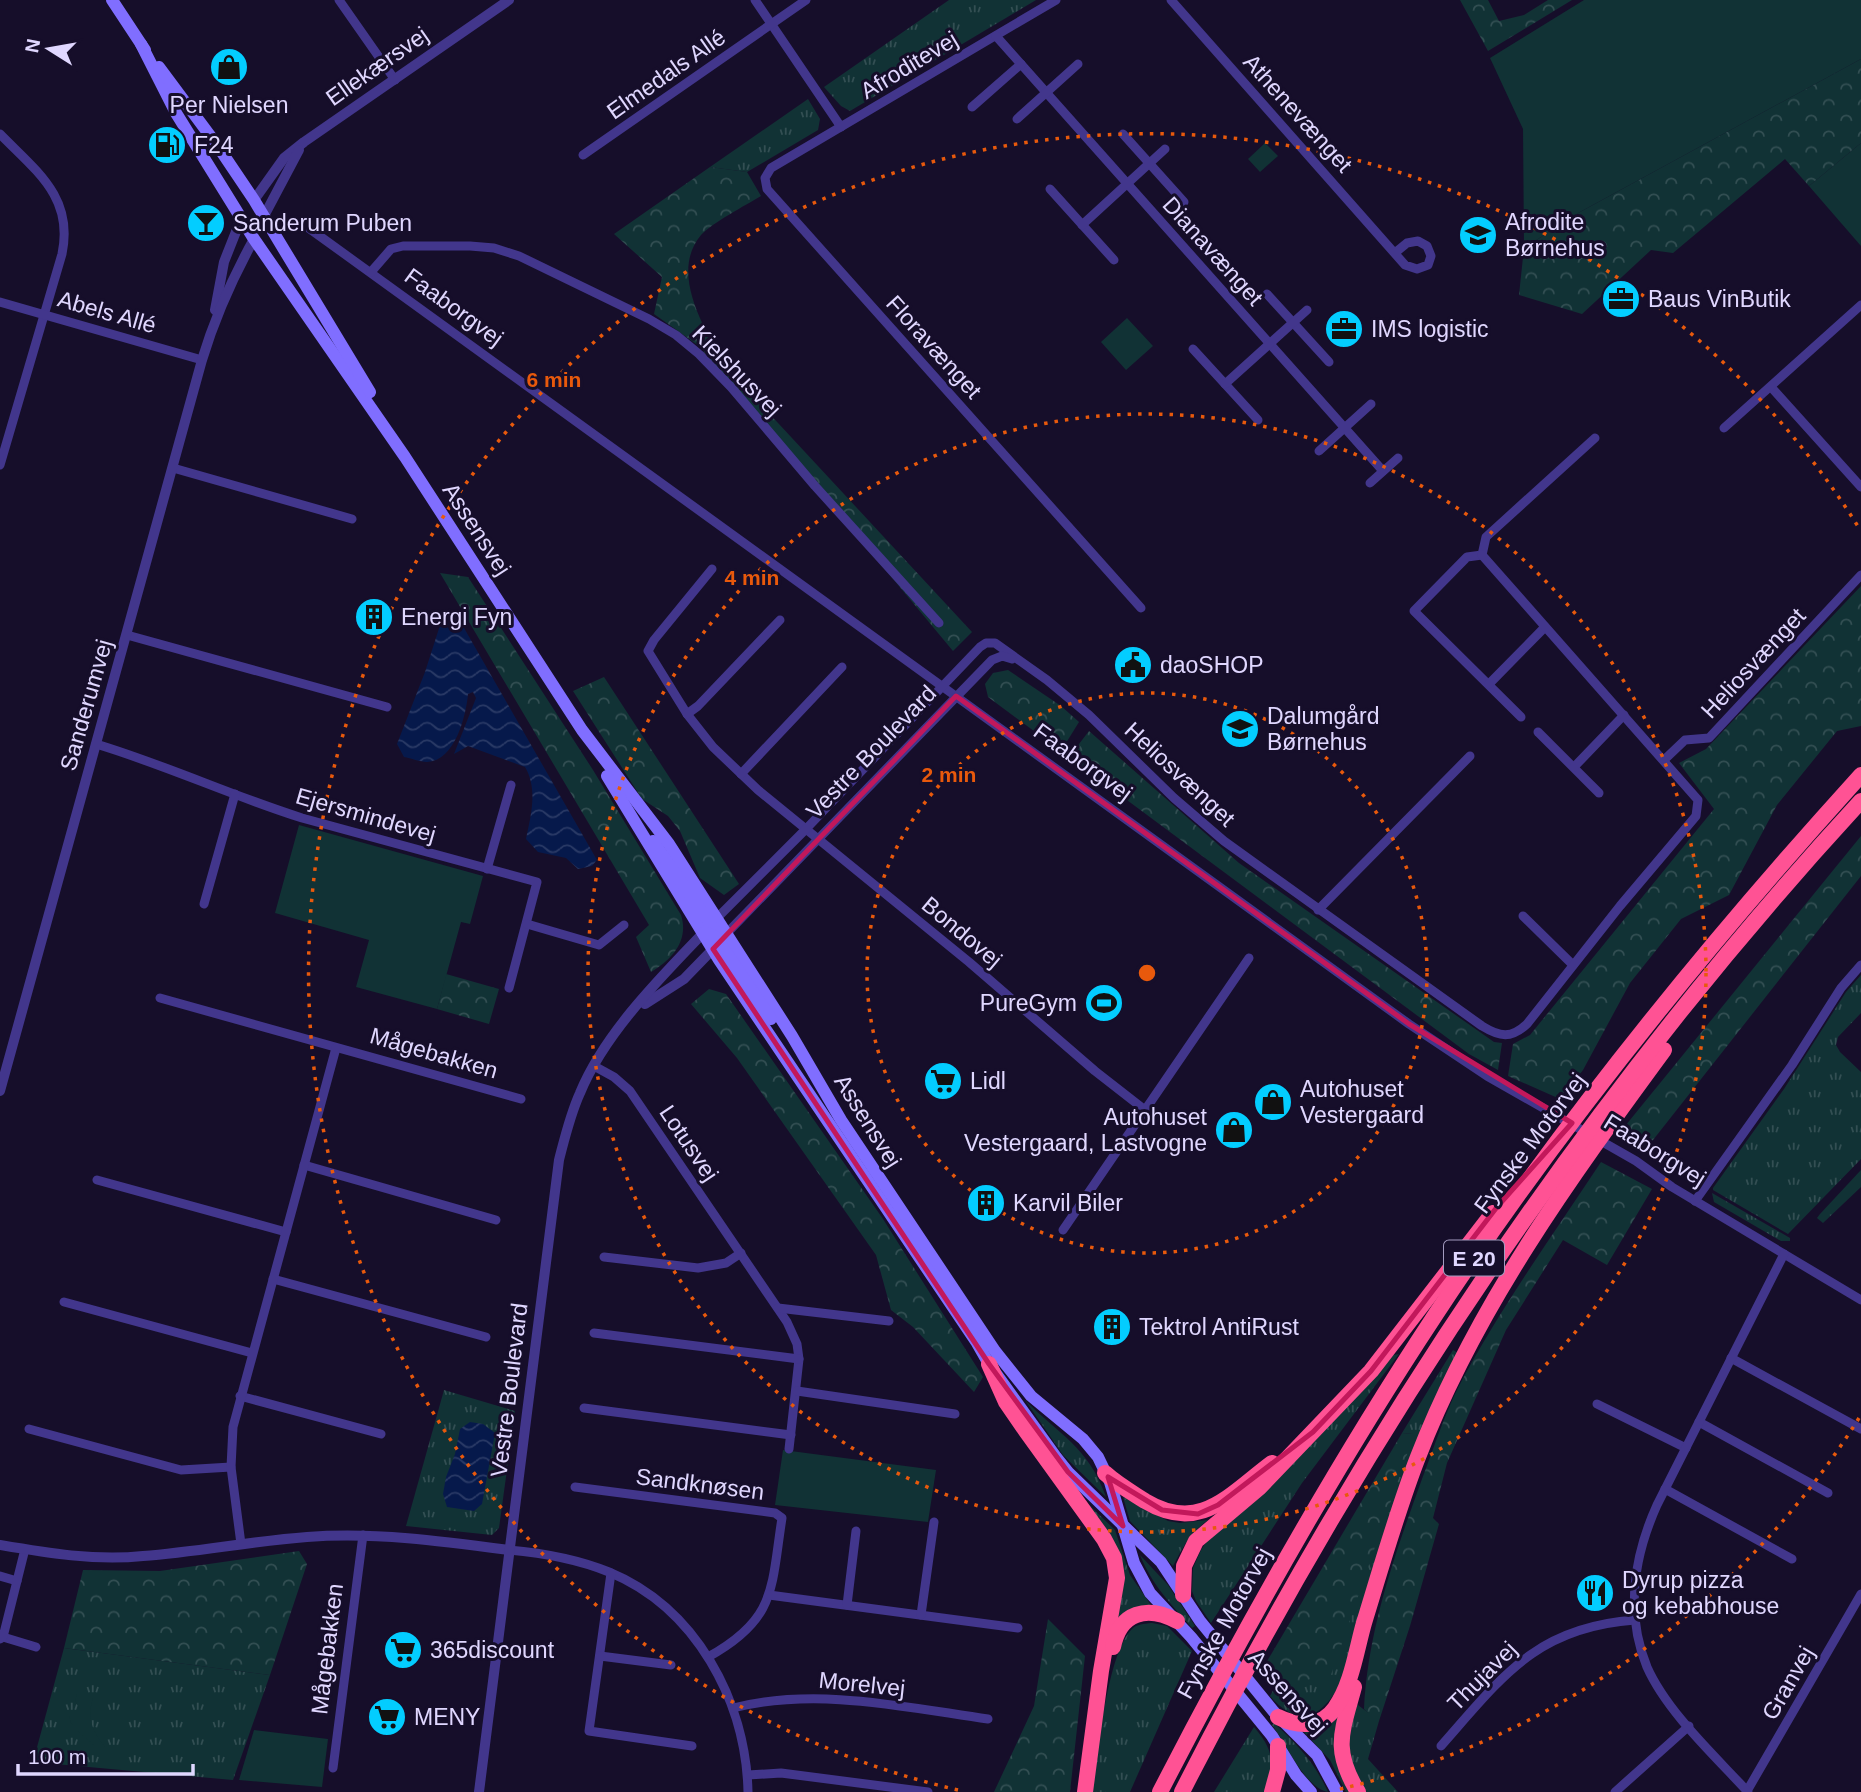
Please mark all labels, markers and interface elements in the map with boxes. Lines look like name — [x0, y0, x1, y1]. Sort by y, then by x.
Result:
north arrow — [14, 14, 84, 84]
street label: Ellekærsvej — [321, 21, 433, 111]
street label: Elmedals Allé — [602, 24, 730, 124]
street label: Afroditevej — [856, 26, 962, 104]
text: N — [21, 37, 44, 55]
shop icon: Per Nielsen — [208, 46, 250, 88]
street label: Athenevænget — [1238, 49, 1358, 178]
place label: Per Nielsen — [170, 92, 288, 118]
fuel station icon: F24 — [146, 124, 188, 166]
place label: F24 — [194, 132, 234, 158]
street label: Dianavænget — [1158, 191, 1269, 311]
bar icon: Sanderum Puben — [185, 202, 227, 244]
place label: Afrodite Børnehus — [1505, 209, 1605, 261]
place label: Sanderum Puben — [233, 210, 412, 236]
school or university icon: Afrodite Børnehus — [1457, 214, 1499, 256]
street label: Faaborgvej — [400, 263, 508, 351]
office icon: Baus VinButik — [1600, 278, 1642, 320]
street label: Abels Allé — [55, 286, 159, 338]
place label: Baus VinButik — [1648, 286, 1791, 312]
street label: Floravænget — [881, 290, 987, 404]
office icon: IMS logistic — [1323, 308, 1365, 350]
place label: IMS logistic — [1371, 316, 1489, 342]
street label: Kielshusvej — [687, 320, 787, 422]
text: 6 min — [527, 368, 581, 391]
street label: Assensvej — [438, 478, 516, 580]
text: 4 min — [725, 566, 779, 589]
building icon: Energi Fyn — [353, 596, 395, 638]
street label: Heliosvænget — [1696, 602, 1811, 723]
place label: Energi Fyn — [401, 604, 512, 630]
street label: Sanderumvej — [55, 636, 117, 774]
public building icon: daoSHOP — [1112, 644, 1154, 686]
place label: daoSHOP — [1160, 652, 1264, 678]
street label: Vestre Boulevard — [801, 680, 941, 824]
place label: Dalumgård Børnehus — [1267, 703, 1380, 755]
school or university icon: Dalumgård Børnehus — [1219, 708, 1261, 750]
street label: Heliosvænget — [1120, 717, 1241, 832]
street label: Faaborgvej — [1029, 718, 1137, 806]
text: 2 min — [922, 763, 976, 786]
street label: Ejersmindevej — [293, 783, 439, 847]
street label: Bondovej — [917, 891, 1007, 973]
centre of rings — [1135, 961, 1159, 985]
sports icon: PureGym — [1083, 982, 1125, 1024]
place label: PureGym — [980, 990, 1077, 1016]
street label: Mågebakken — [367, 1022, 501, 1084]
supermarket icon: Lidl — [922, 1060, 964, 1102]
place label: Lidl — [970, 1068, 1006, 1094]
street label: Fynske Motorvej — [1469, 1068, 1591, 1218]
street label: Assensvej — [829, 1070, 907, 1172]
place label: Autohuset Vestergaard — [1300, 1076, 1424, 1128]
shop icon: Autohuset Vestergaard — [1252, 1081, 1294, 1123]
street label: Lotusvej — [654, 1100, 724, 1186]
place label: Autohuset Vestergaard, Lastvogne — [964, 1104, 1208, 1156]
street label: Faaborgvej — [1599, 1108, 1711, 1192]
shop icon: Autohuset Vestergaard, Lastvogne — [1213, 1109, 1255, 1151]
building icon: Karvil Biler — [965, 1182, 1007, 1224]
place label: Karvil Biler — [1013, 1190, 1123, 1216]
road number: E 20 — [1444, 1240, 1504, 1276]
street label: Vestre Boulevard — [485, 1301, 533, 1479]
building icon: Tektrol AntiRust — [1091, 1306, 1133, 1348]
place label: Tektrol AntiRust — [1139, 1314, 1299, 1340]
street label: Sandknøsen — [634, 1463, 766, 1505]
street label: Fynske Motorvej — [1172, 1543, 1276, 1703]
place label: Dyrup pizza og kebabhouse — [1622, 1567, 1779, 1619]
restaurant icon: Dyrup pizza og kebabhouse — [1574, 1572, 1616, 1614]
street label: Mågebakken — [306, 1582, 348, 1716]
supermarket icon: 365discount — [382, 1629, 424, 1671]
street label: Thujavej — [1442, 1636, 1522, 1716]
place label: 365discount — [430, 1637, 555, 1663]
street label: Granvej — [1757, 1642, 1819, 1724]
street label: Assensvej — [1243, 1644, 1333, 1740]
street label: Morelvej — [817, 1667, 907, 1701]
supermarket icon: MENY — [366, 1696, 408, 1738]
place label: MENY — [414, 1704, 480, 1730]
scale bar — [18, 1732, 192, 1776]
text: 100 m — [28, 1745, 86, 1768]

